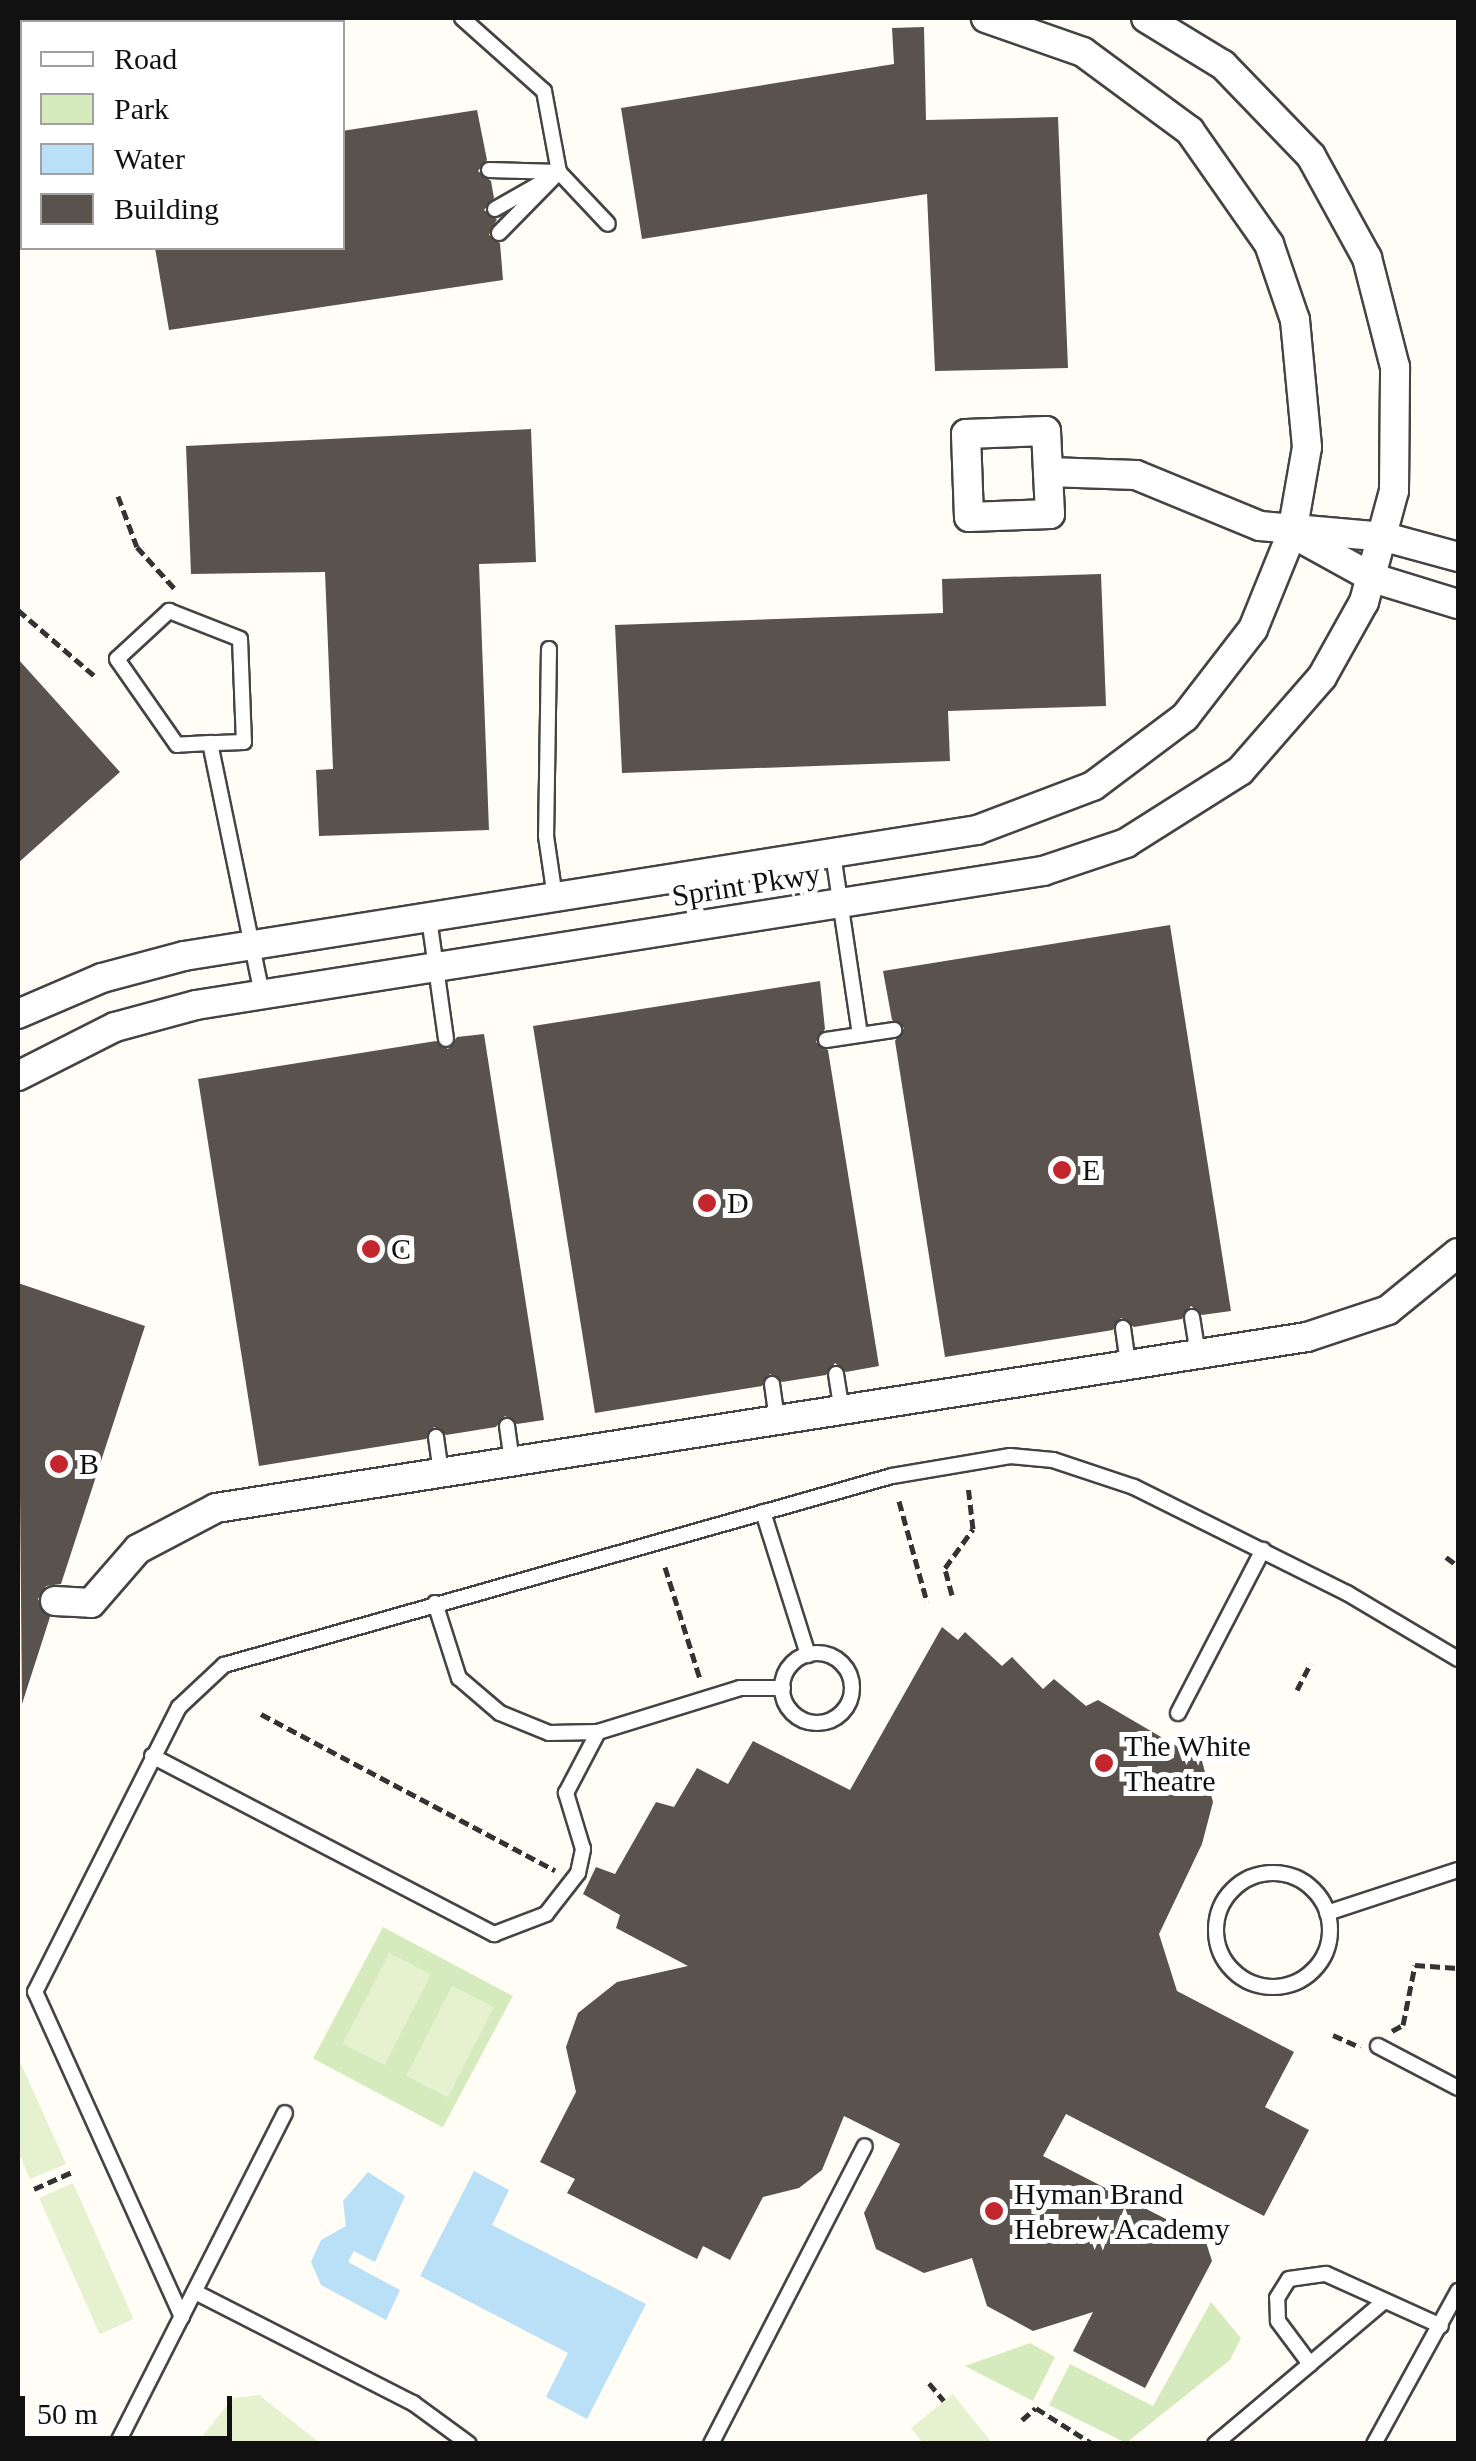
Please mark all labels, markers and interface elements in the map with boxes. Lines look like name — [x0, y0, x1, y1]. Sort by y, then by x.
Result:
legend — [20, 20, 345, 250]
text: Road — [114, 42, 177, 75]
text: Park — [114, 92, 169, 125]
text: Water — [114, 142, 185, 175]
text: Building — [114, 192, 219, 225]
street label: Sprint Pkwy — [670, 856, 822, 914]
place label: E — [1082, 1152, 1100, 1188]
marker: E — [1051, 1159, 1073, 1181]
place label: D — [727, 1185, 749, 1221]
marker: D — [696, 1192, 718, 1214]
place label: C — [391, 1231, 411, 1267]
marker: C — [360, 1238, 382, 1260]
place label: B — [79, 1446, 99, 1482]
marker: B — [48, 1453, 70, 1475]
place label: The White Theatre — [1124, 1728, 1251, 1798]
marker: The White Theatre — [1093, 1752, 1115, 1774]
place label: Hyman Brand Hebrew Academy — [1014, 2176, 1231, 2246]
marker: Hyman Brand Hebrew Academy — [983, 2200, 1005, 2222]
scale bar — [25, 2376, 238, 2438]
text: 50 m — [37, 2397, 98, 2430]

